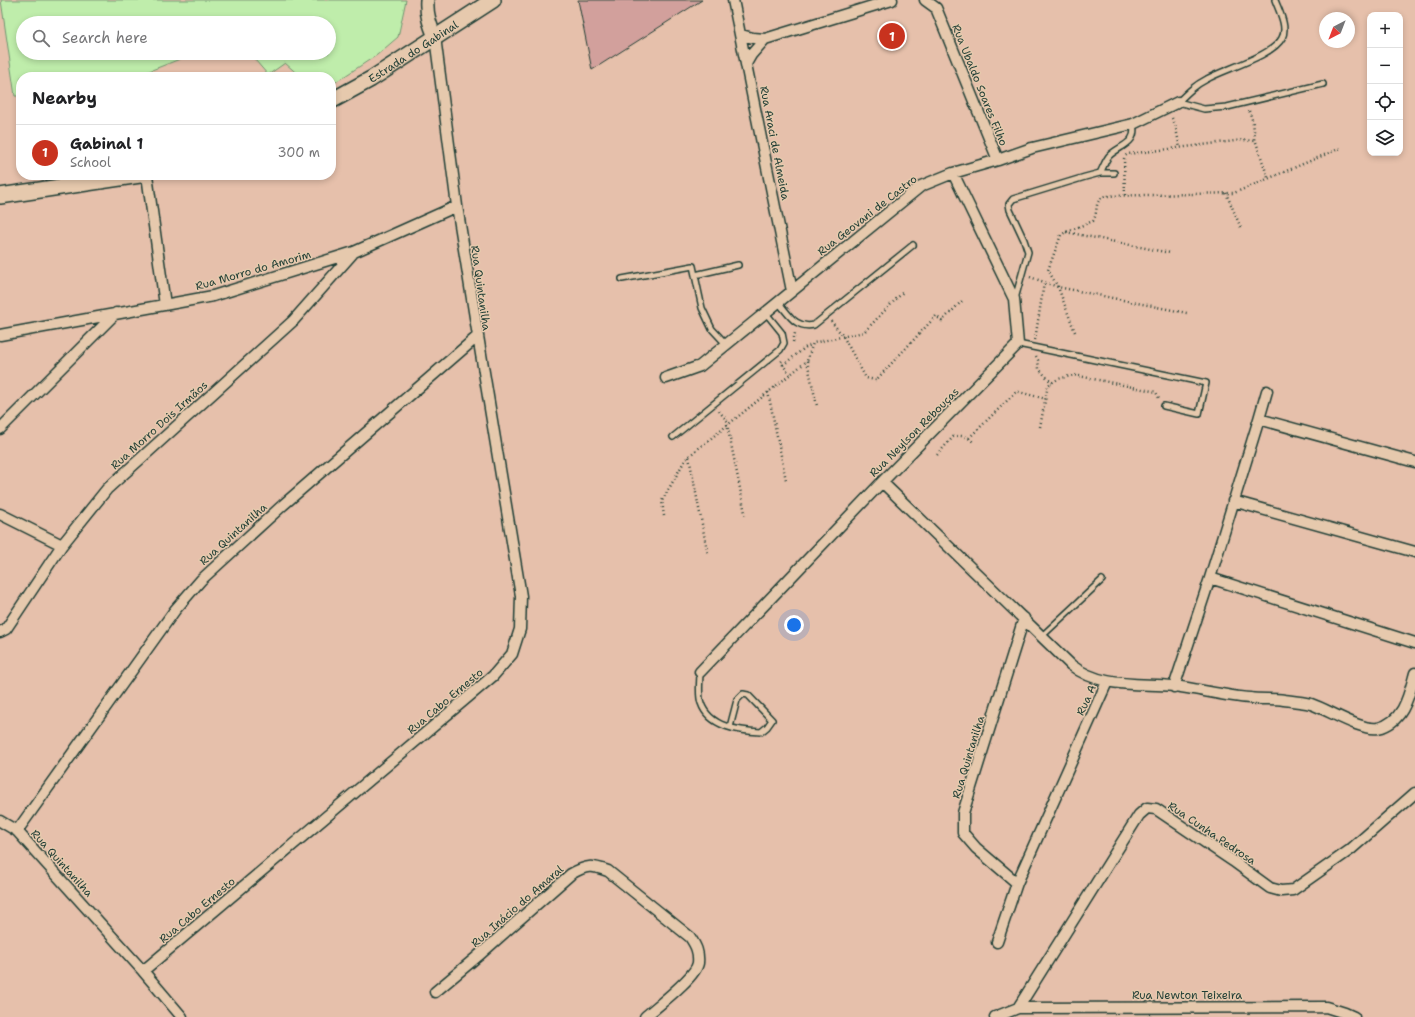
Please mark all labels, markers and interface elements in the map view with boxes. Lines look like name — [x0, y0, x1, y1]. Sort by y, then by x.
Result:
north arrow — [1319, 12, 1355, 48]
map controls — [1367, 12, 1403, 156]
button: + — [1367, 12, 1403, 48]
search box — [16, 16, 336, 60]
street label: Estrada do Gabinal — [366, 17, 462, 87]
pin: 1 — [879, 21, 905, 51]
street label: Rua Ubaldo Soares Filho — [948, 22, 1011, 149]
icon: search — [30, 27, 52, 49]
text: Search here — [62, 28, 148, 48]
button: − — [1367, 48, 1403, 84]
button: locate — [1367, 84, 1403, 120]
street label: Rua Araci de Almeida — [756, 85, 793, 202]
text: Nearby — [32, 87, 97, 109]
button: layers — [1367, 120, 1403, 156]
text: Gabinal 1 — [70, 134, 143, 154]
text: 1 — [42, 144, 48, 161]
text: 300 m — [277, 144, 320, 161]
text: School — [70, 154, 111, 171]
street label: Rua Geovani de Castro — [814, 172, 920, 259]
street label: Rua Quintanilha — [467, 244, 494, 332]
street label: Rua Morro do Amorim — [194, 247, 313, 294]
street label: Rua Morro Dois Irmãos — [108, 378, 211, 473]
street label: Rua Neylson Rebouças — [866, 384, 962, 480]
street label: Rua Quintanilha — [196, 500, 270, 569]
your location — [784, 615, 804, 635]
street label: Rua Cabo Ernesto — [404, 665, 487, 738]
street label: Rua A — [1073, 682, 1100, 718]
street label: Rua Quintanilha — [949, 714, 988, 800]
street label: Rua Cunha Pedrosa — [1165, 798, 1259, 869]
street label: Rua Quintanilha — [27, 826, 96, 900]
street label: Rua Inácio do Amaral — [468, 862, 567, 951]
street label: Rua Cabo Ernesto — [156, 874, 239, 947]
street label: Rua Newton Teixeira — [1132, 988, 1242, 1003]

